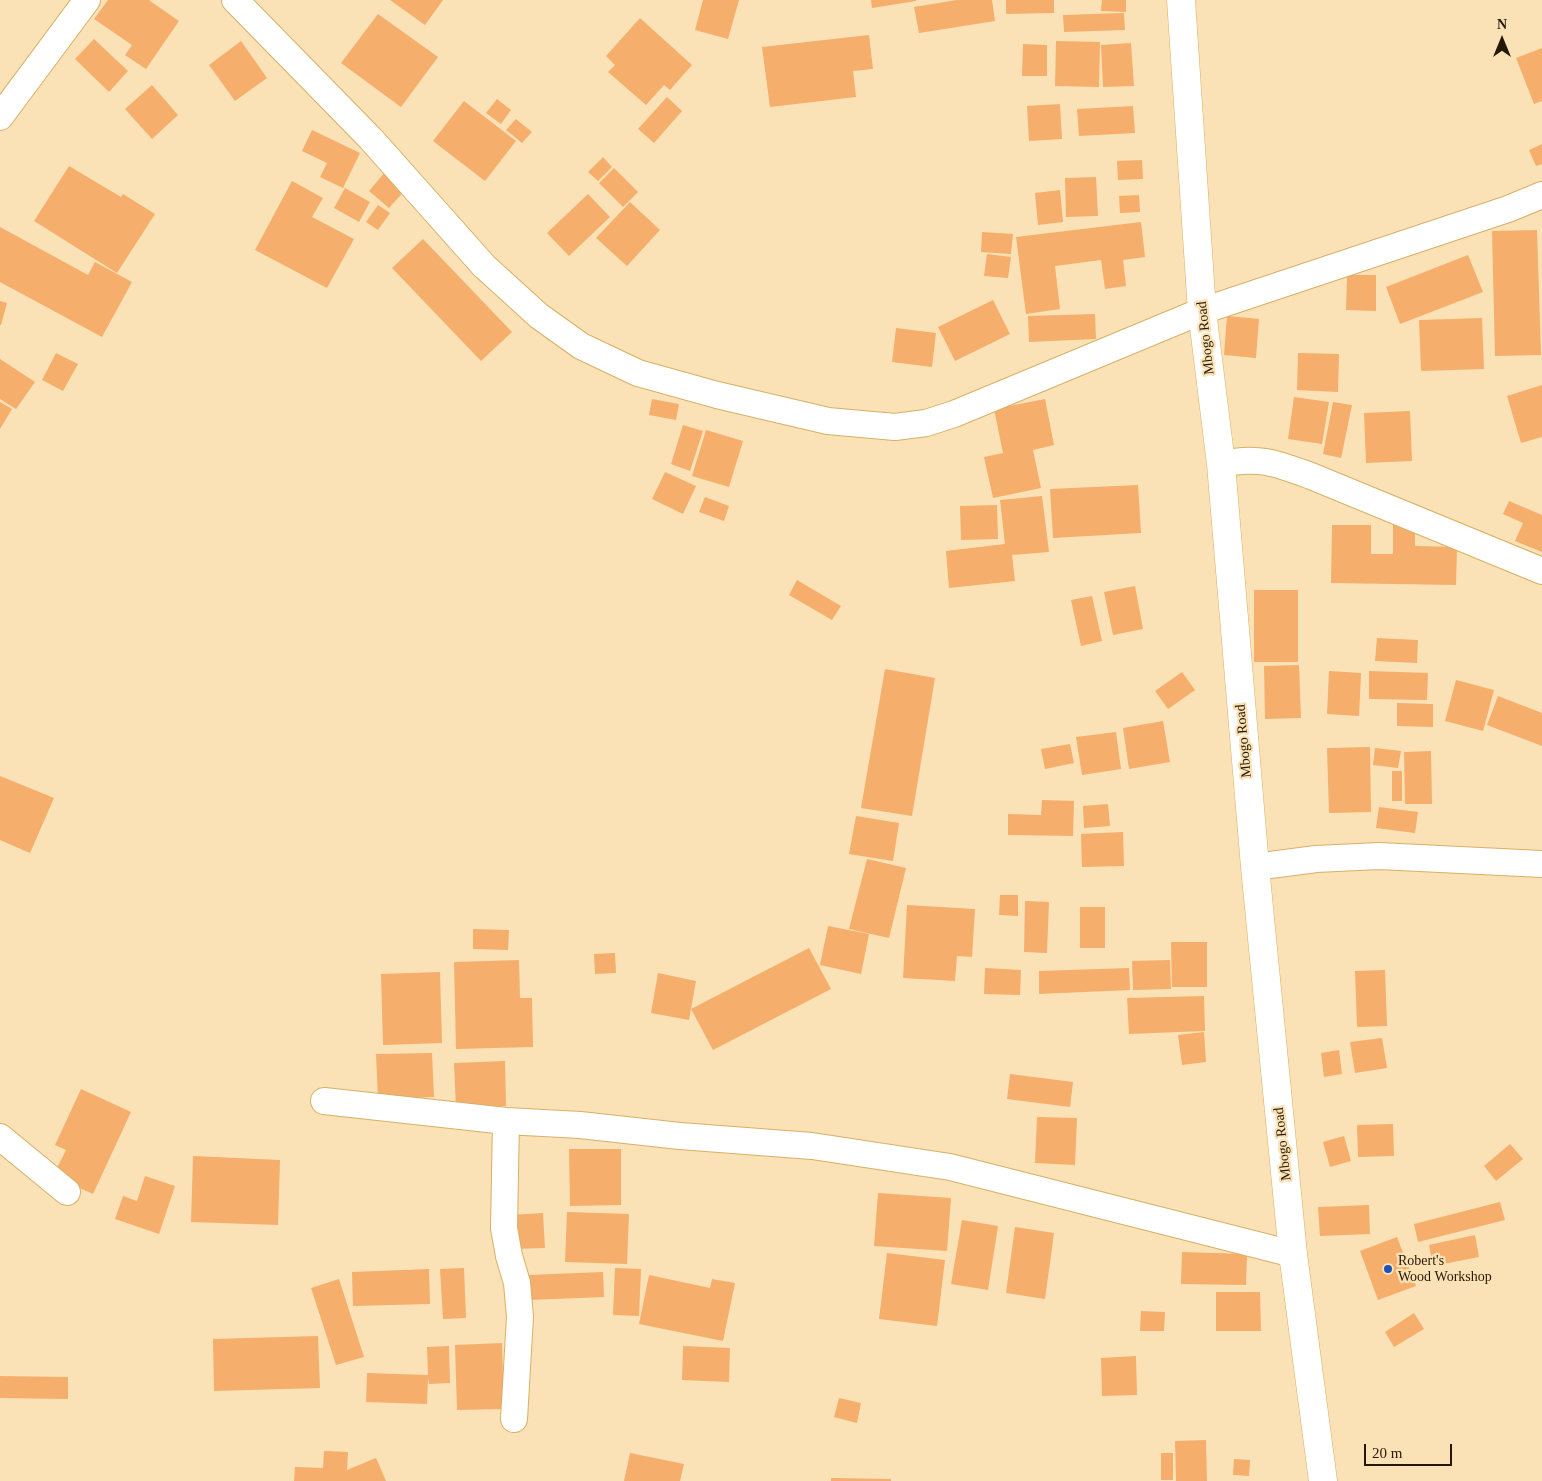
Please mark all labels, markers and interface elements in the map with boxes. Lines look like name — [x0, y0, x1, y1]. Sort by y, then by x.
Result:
north arrow — [1477, 15, 1527, 65]
text: N — [1497, 17, 1507, 32]
street label: Mbogo Road — [1194, 301, 1218, 375]
street label: Mbogo Road — [1232, 704, 1256, 778]
street label: Mbogo Road — [1271, 1107, 1295, 1181]
place label: Robert's Wood Workshop — [1398, 1253, 1492, 1285]
marker: Robert's Wood Workshop — [1382, 1263, 1394, 1275]
scale bar — [1367, 1434, 1454, 1466]
text: 20 m — [1372, 1445, 1402, 1461]

